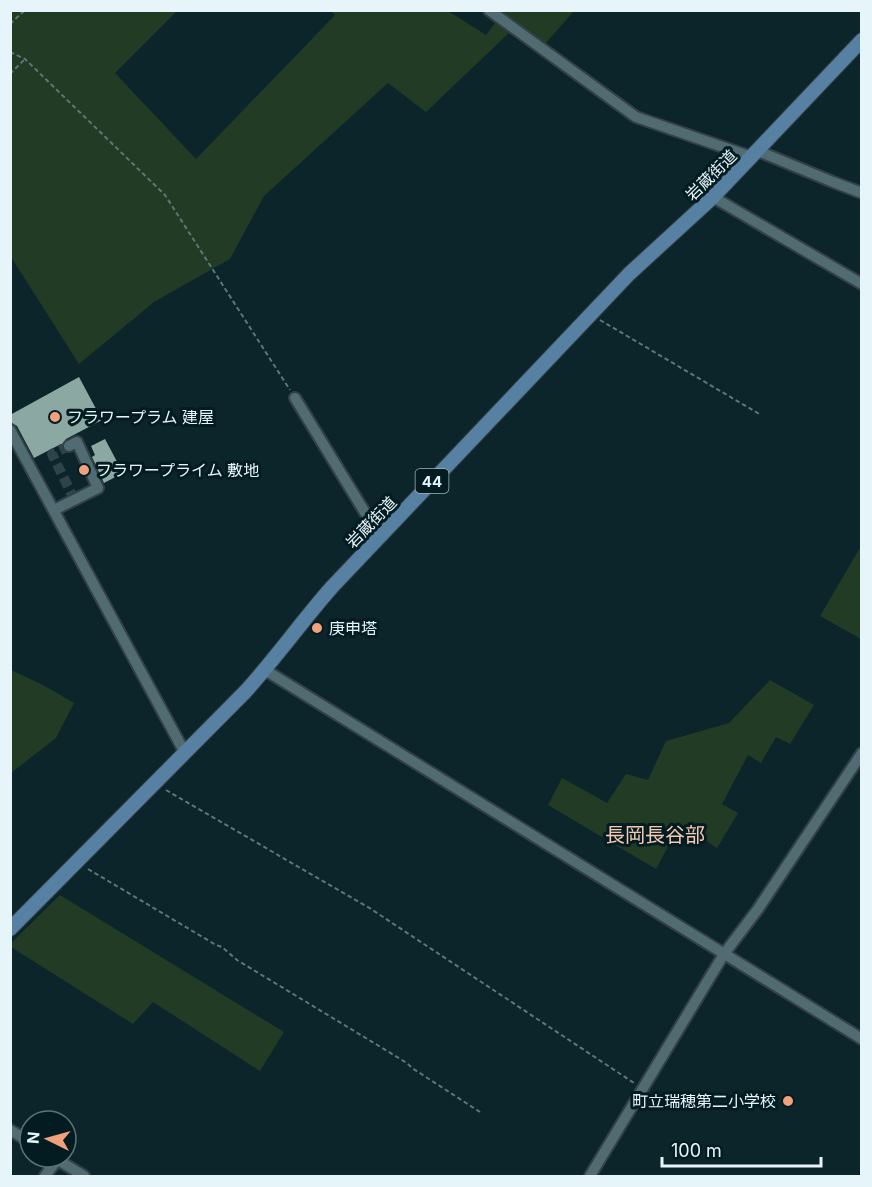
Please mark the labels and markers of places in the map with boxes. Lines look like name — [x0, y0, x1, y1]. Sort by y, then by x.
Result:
place label: フラワープラム 建屋 — [67, 407, 214, 427]
marker: フラワープラム 建屋 — [48, 410, 62, 424]
place label: フラワープライム 敷地 — [96, 460, 259, 480]
marker: フラワープライム 敷地 — [77, 463, 91, 477]
place label: 庚申塔 — [329, 618, 377, 638]
marker: 庚申塔 — [310, 621, 324, 635]
place label: 町立瑞穂第二小学校 — [632, 1091, 776, 1111]
marker: 町立瑞穂第二小学校 — [781, 1094, 795, 1108]

